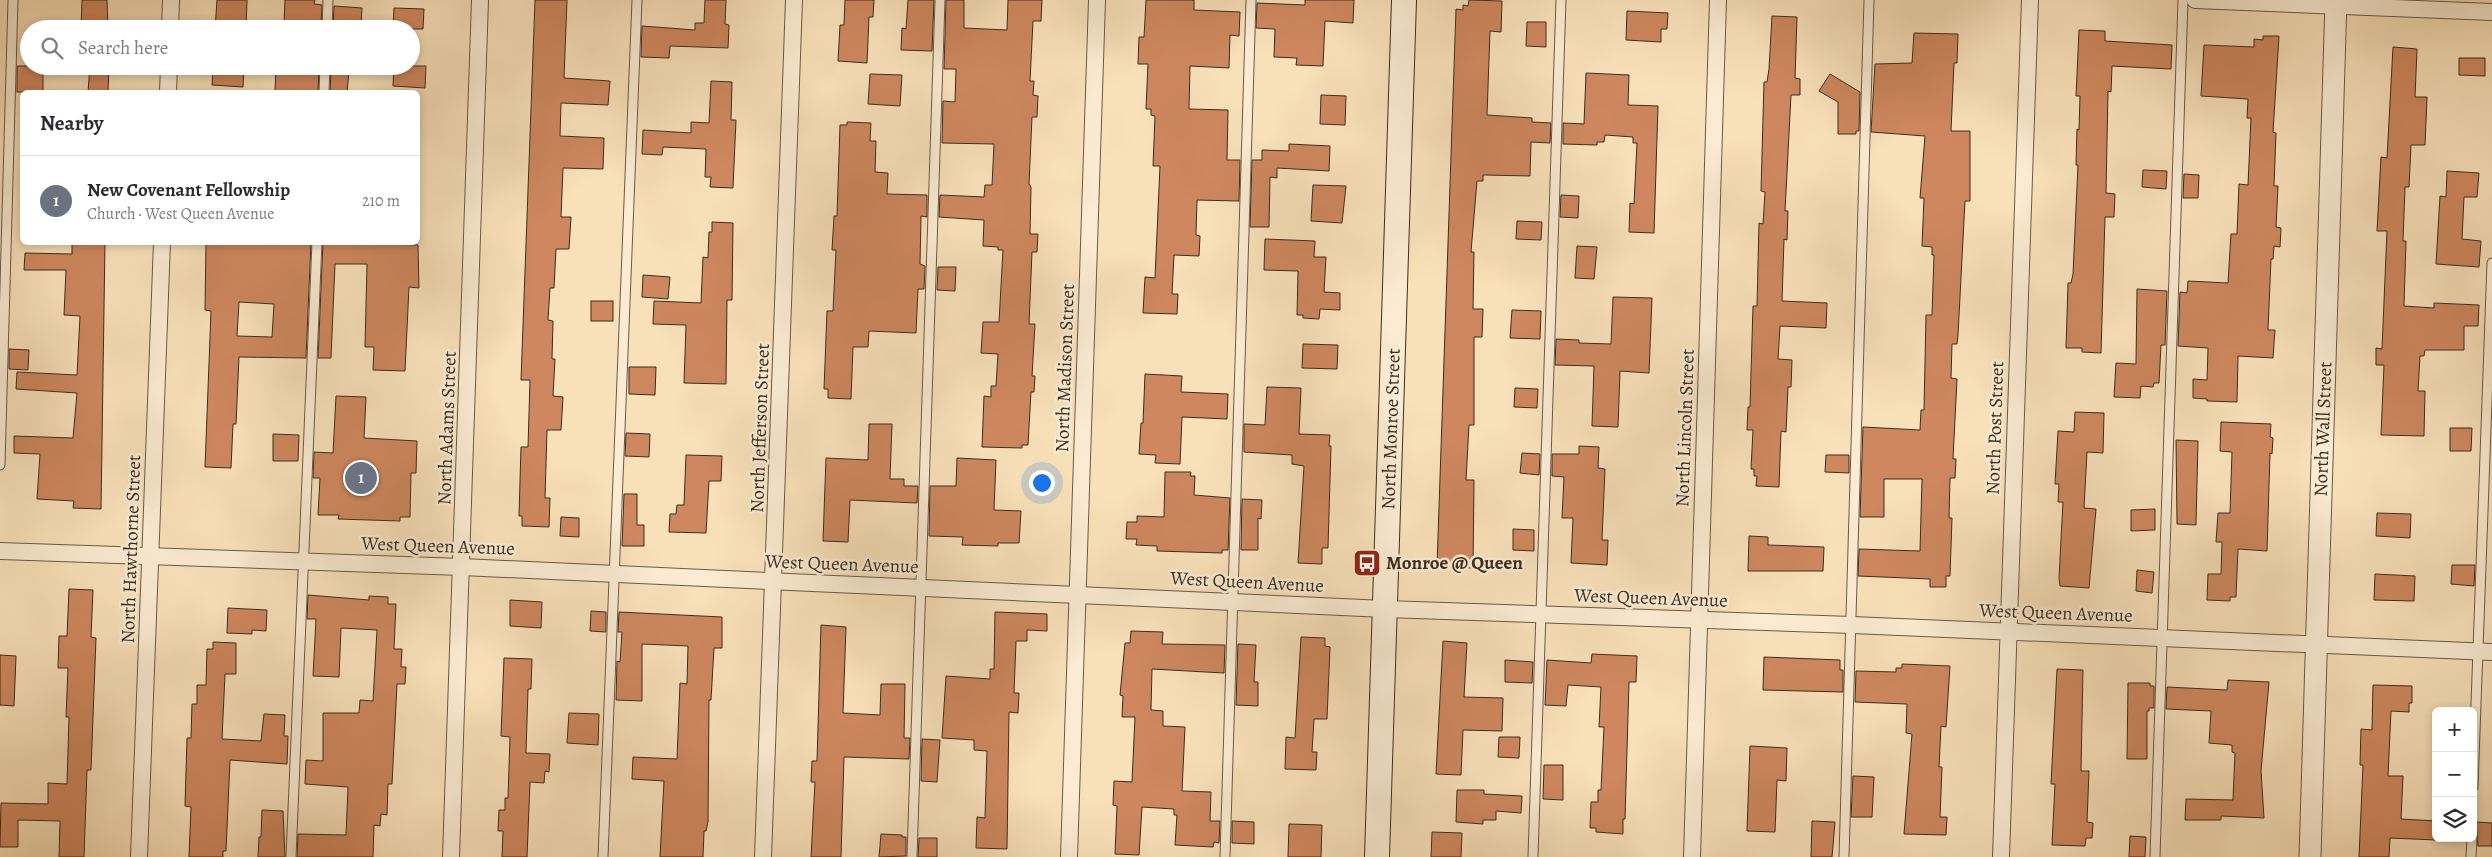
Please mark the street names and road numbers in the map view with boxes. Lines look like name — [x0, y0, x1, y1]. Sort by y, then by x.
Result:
street label: North Madison Street — [1049, 283, 1081, 453]
street label: North Jefferson Street — [744, 343, 776, 513]
street label: North Monroe Street — [1375, 348, 1407, 510]
street label: North Lincoln Street — [1669, 348, 1701, 508]
street label: North Adams Street — [431, 351, 463, 505]
street label: North Post Street — [1980, 361, 2010, 495]
street label: North Wall Street — [2308, 361, 2338, 497]
street label: North Hawthorne Street — [115, 454, 147, 644]
street label: West Queen Avenue — [360, 530, 515, 562]
street label: West Queen Avenue — [764, 548, 919, 580]
street label: West Queen Avenue — [1169, 565, 1324, 599]
street label: West Queen Avenue — [1573, 582, 1728, 614]
street label: West Queen Avenue — [1978, 597, 2133, 629]

